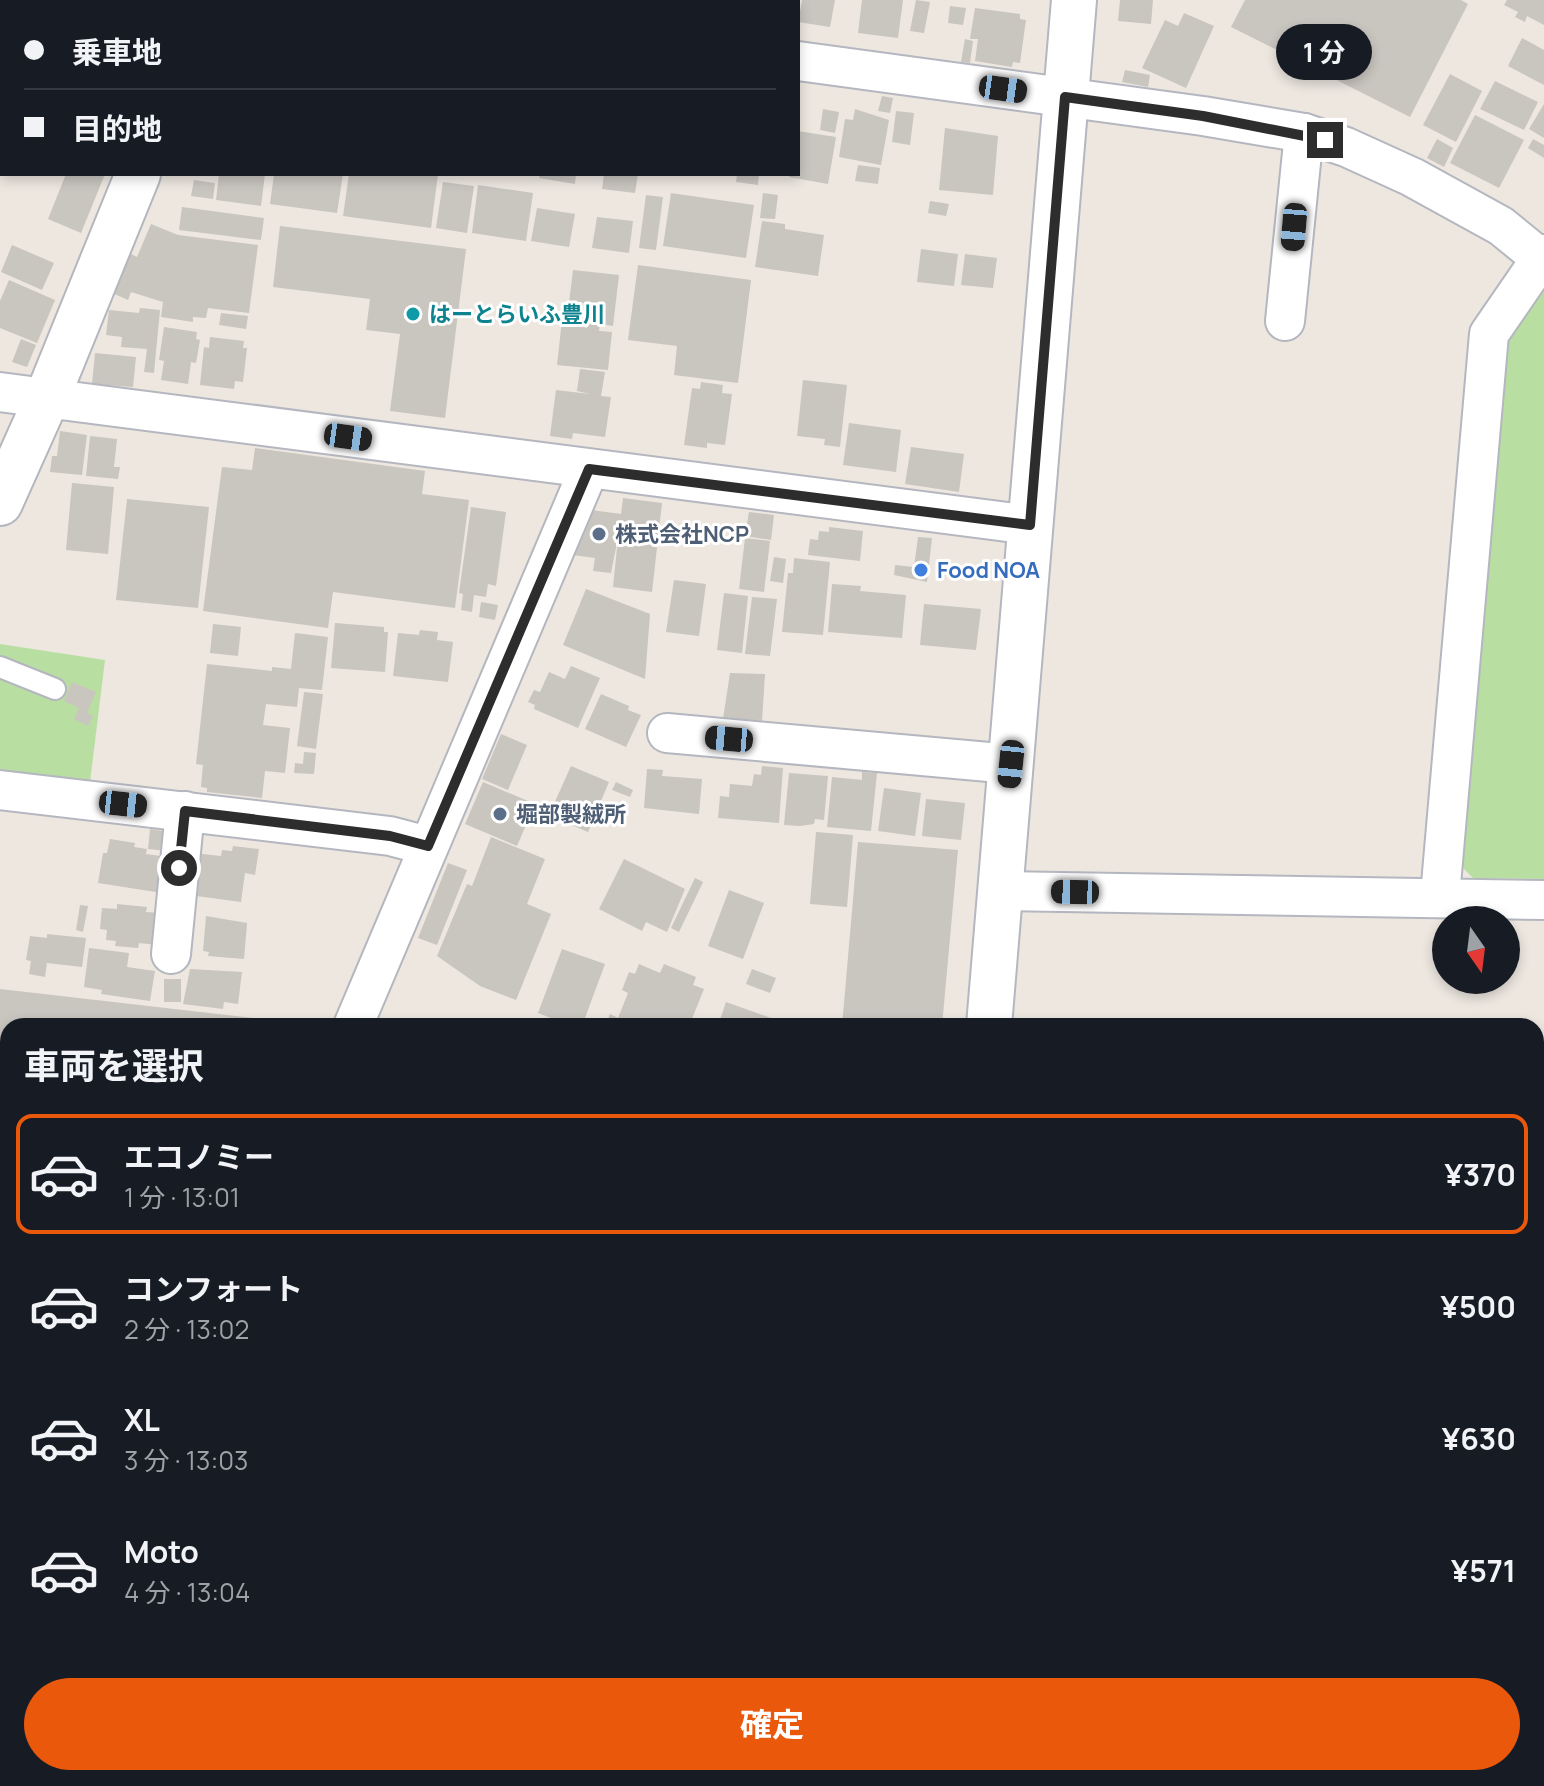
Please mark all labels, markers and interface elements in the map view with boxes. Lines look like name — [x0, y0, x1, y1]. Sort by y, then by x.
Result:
callout: 1 分 — [1277, 24, 1373, 80]
text: 乗車地 — [72, 31, 162, 72]
text: 1 分 — [1303, 34, 1345, 70]
car — [978, 74, 1028, 104]
text: 目的地 — [72, 108, 162, 149]
route end — [1307, 122, 1343, 158]
car — [1280, 202, 1308, 252]
place label: はーとらいふ豊川 — [429, 299, 605, 329]
marker: はーとらいふ豊川 — [404, 305, 422, 323]
car — [323, 422, 373, 452]
place label: 株式会社NCP — [615, 519, 749, 549]
marker: 株式会社NCP — [590, 525, 608, 543]
place label: Food NOA — [937, 555, 1040, 585]
marker: Food NOA — [912, 561, 930, 579]
car — [704, 725, 754, 753]
car — [997, 739, 1025, 789]
car — [98, 790, 148, 818]
place label: 堀部製絨所 — [516, 799, 626, 829]
marker: 堀部製絨所 — [491, 805, 509, 823]
route start — [161, 850, 197, 886]
car — [1051, 880, 1099, 904]
north arrow — [1432, 906, 1520, 994]
map controls — [1432, 906, 1520, 994]
text: 車両を選択 — [24, 1041, 204, 1090]
text: エコノミー — [124, 1136, 274, 1177]
icon: car — [28, 1138, 100, 1210]
text: ¥370 — [1444, 1154, 1516, 1195]
text: 1 分 · 13:01 — [124, 1179, 240, 1215]
text: コンフォート — [124, 1268, 303, 1309]
icon: car — [28, 1270, 100, 1342]
text: ¥500 — [1441, 1286, 1516, 1327]
text: 2 分 · 13:02 — [124, 1311, 249, 1347]
text: XL — [124, 1399, 160, 1440]
icon: car — [28, 1402, 100, 1474]
text: ¥630 — [1442, 1418, 1516, 1459]
text: 3 分 · 13:03 — [124, 1442, 248, 1478]
text: Moto — [124, 1531, 199, 1572]
icon: car — [28, 1534, 100, 1606]
text: ¥571 — [1451, 1550, 1516, 1591]
text: 4 分 · 13:04 — [124, 1574, 250, 1610]
button: 確定 — [24, 1678, 1520, 1770]

